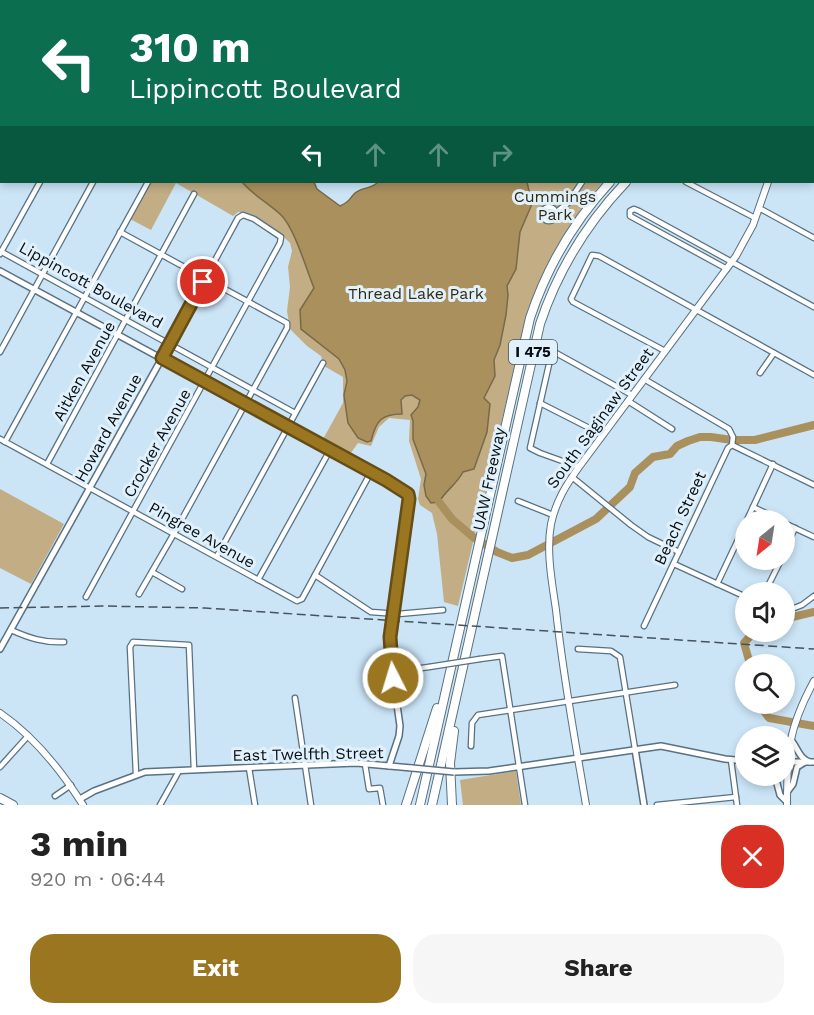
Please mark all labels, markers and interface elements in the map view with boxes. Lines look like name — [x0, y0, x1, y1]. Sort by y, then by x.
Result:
text: 310 m — [129, 23, 251, 72]
icon: left — [30, 24, 108, 102]
text: Lippincott Boulevard — [129, 73, 402, 105]
icon: left — [296, 138, 329, 171]
icon: ahead — [359, 138, 392, 171]
icon: ahead — [422, 138, 455, 171]
icon: right — [485, 138, 518, 171]
park label: Cummings Park — [514, 187, 596, 224]
street label: Lippincott Boulevard — [16, 238, 166, 332]
pin — [177, 256, 228, 307]
icon: arrive — [186, 265, 219, 298]
park label: Thread Lake Park — [348, 284, 484, 303]
street label: Aitken Avenue — [49, 318, 119, 424]
road number: I 475 — [509, 340, 557, 364]
street label: South Saginaw Street — [543, 344, 658, 492]
street label: Howard Avenue — [70, 371, 146, 485]
street label: Crocker Avenue — [119, 385, 195, 501]
street label: UAW Freeway — [469, 425, 509, 532]
street label: Beach Street — [650, 468, 710, 568]
street label: Pingree Avenue — [146, 498, 258, 572]
north arrow — [735, 510, 795, 570]
map controls — [735, 510, 795, 786]
button: sound — [735, 582, 795, 642]
position arrow — [361, 646, 425, 710]
button: search — [735, 654, 795, 714]
button: layers — [735, 726, 795, 786]
street label: East Twelfth Street — [232, 743, 384, 765]
text: 3 min — [30, 823, 128, 865]
button: close — [721, 825, 784, 888]
text: 920 m · 06:44 — [30, 867, 165, 891]
button: Exit — [30, 934, 401, 1003]
button: Share — [413, 934, 784, 1003]

